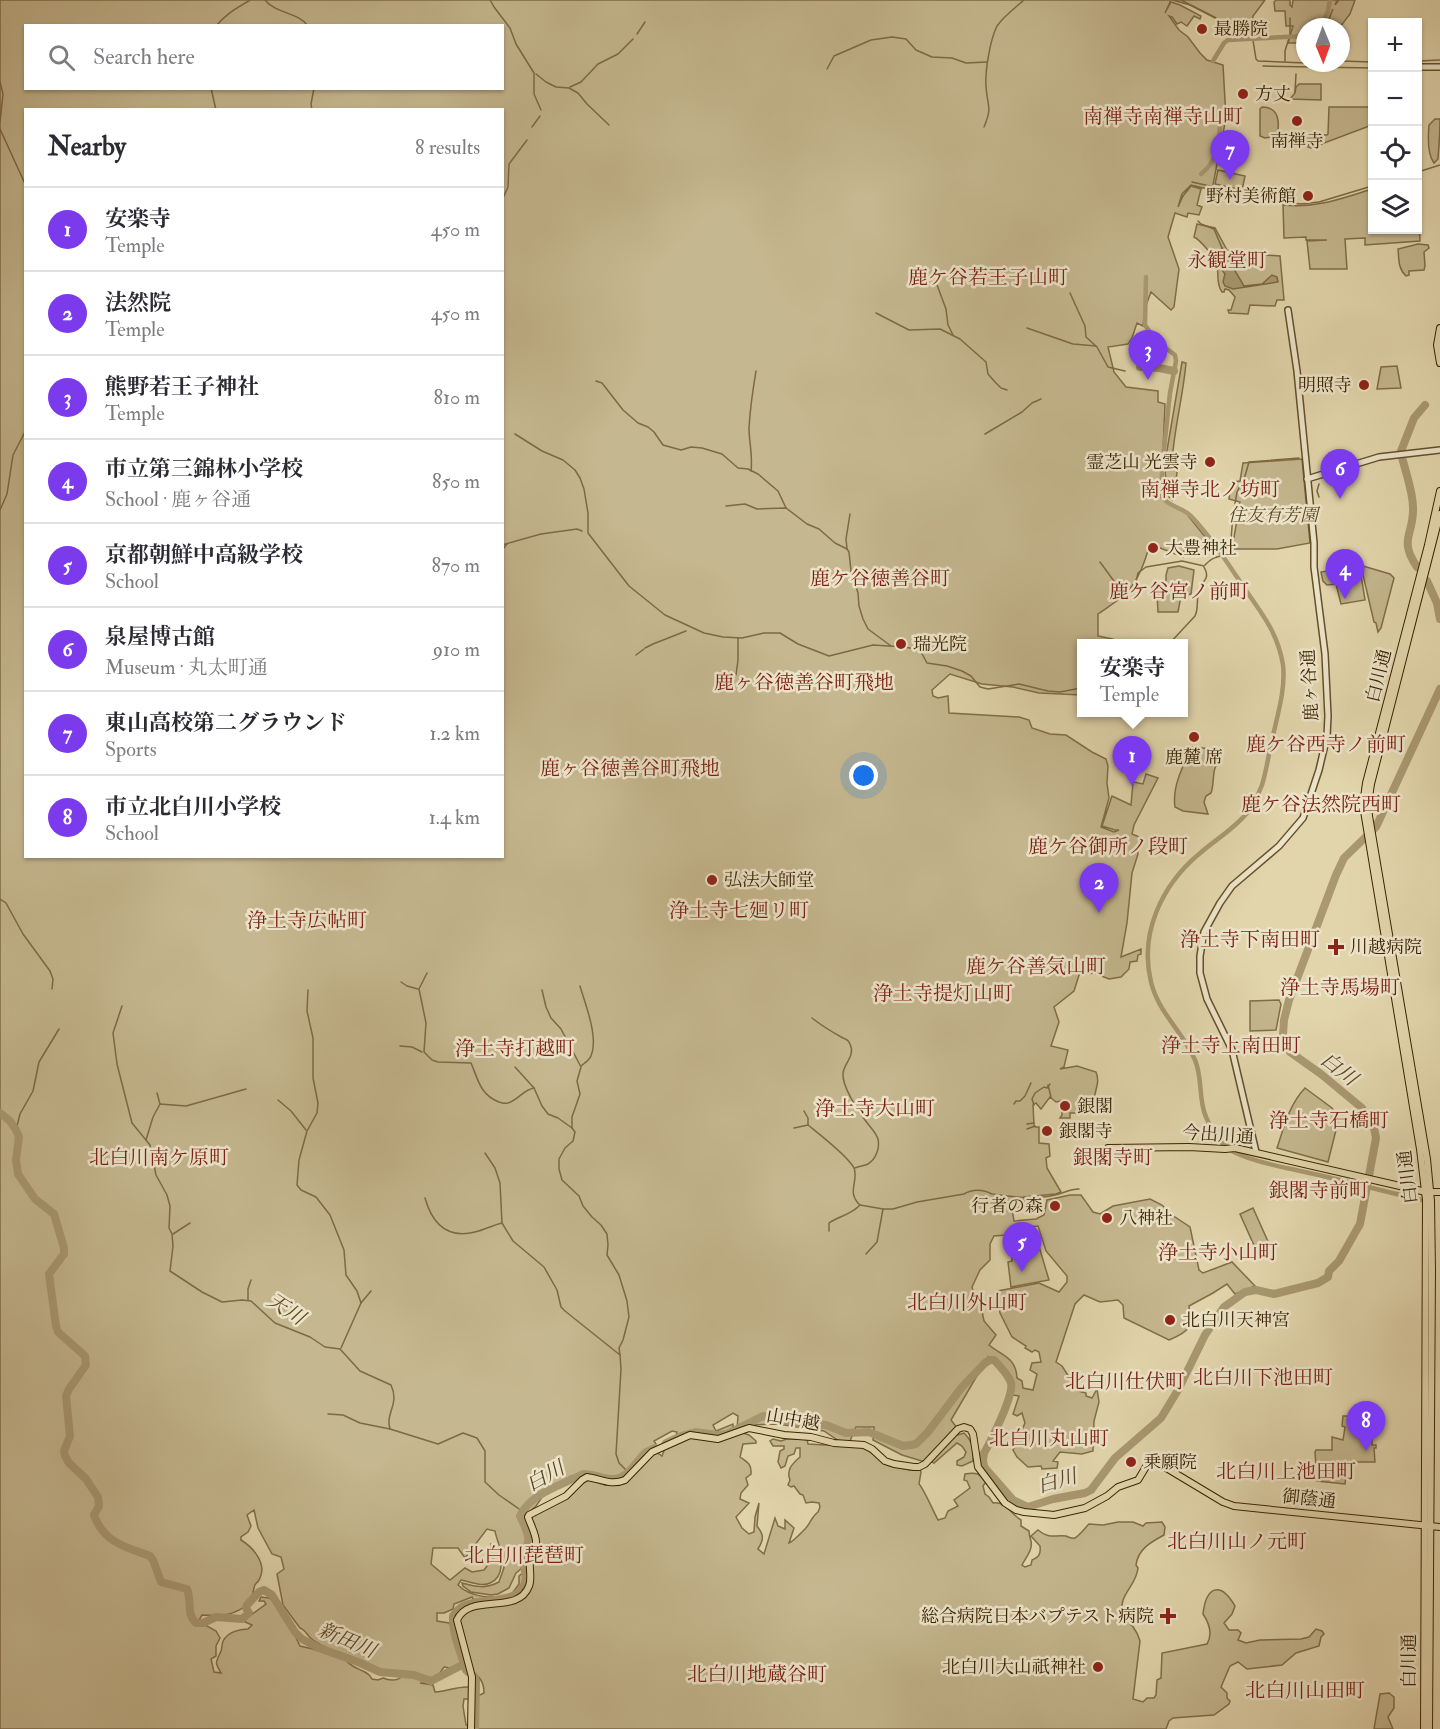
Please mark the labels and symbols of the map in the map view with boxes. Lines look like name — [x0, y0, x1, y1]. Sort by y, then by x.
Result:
place label: 最勝院 — [1214, 18, 1268, 41]
north arrow — [1296, 18, 1350, 72]
marker: 最勝院 — [1195, 22, 1209, 36]
place label: 方丈 — [1255, 83, 1291, 106]
marker: 方丈 — [1236, 87, 1250, 101]
district label: 南禅寺南禅寺山町 — [1083, 104, 1243, 129]
marker: 南禅寺 — [1290, 114, 1304, 128]
pin: 7 — [1210, 130, 1250, 180]
place label: 南禅寺 — [1270, 130, 1324, 153]
place label: 野村美術館 — [1206, 185, 1296, 208]
marker: 野村美術館 — [1301, 189, 1315, 203]
district label: 永観堂町 — [1187, 248, 1267, 273]
district label: 鹿ケ谷若王子山町 — [908, 265, 1068, 290]
pin: 3 — [1128, 330, 1168, 380]
place label: 明照寺 — [1298, 374, 1352, 397]
marker: 明照寺 — [1357, 378, 1371, 392]
pin: 6 — [1320, 450, 1360, 499]
place label: 霊芝山 光雲寺 — [1086, 451, 1198, 474]
marker: 霊芝山 光雲寺 — [1203, 455, 1217, 469]
district label: 南禅寺北ノ坊町 — [1140, 477, 1280, 502]
park label: 住友有芳園 — [1228, 504, 1321, 527]
place label: 大豊神社 — [1165, 537, 1237, 560]
marker: 大豊神社 — [1146, 541, 1160, 555]
pin: 4 — [1326, 550, 1364, 599]
district label: 鹿ケ谷徳善谷町 — [810, 566, 950, 591]
district label: 鹿ケ谷宮ノ前町 — [1109, 579, 1249, 604]
place label: 瑞光院 — [913, 633, 967, 656]
marker: 瑞光院 — [894, 637, 908, 651]
street label: 白川通 — [1361, 647, 1397, 705]
street label: 鹿ヶ谷通 — [1297, 648, 1323, 722]
district label: 鹿ヶ谷徳善谷町飛地 — [714, 670, 894, 695]
marker: 鹿麓 席 — [1187, 730, 1201, 744]
district label: 鹿ケ谷西寺ノ前町 — [1246, 732, 1406, 757]
pin: 1 — [1112, 736, 1152, 786]
place label: 鹿麓 席 — [1165, 746, 1223, 769]
district label: 鹿ヶ谷徳善谷町飛地 — [540, 756, 720, 781]
your location — [849, 761, 878, 790]
district label: 鹿ケ谷法然院西町 — [1241, 792, 1401, 817]
district label: 鹿ケ谷御所ノ段町 — [1028, 834, 1188, 859]
pin: 2 — [1080, 864, 1118, 913]
place label: 弘法大師堂 — [724, 869, 814, 892]
marker: 弘法大師堂 — [705, 873, 719, 887]
district label: 浄土寺七廻リ町 — [669, 898, 809, 923]
district label: 浄土寺広帖町 — [247, 908, 367, 933]
district label: 浄土寺下南田町 — [1180, 927, 1320, 952]
place label: 川越病院 — [1350, 936, 1422, 959]
marker: 川越病院 — [1327, 938, 1345, 956]
district label: 鹿ケ谷善気山町 — [966, 954, 1106, 979]
district label: 浄土寺馬場町 — [1280, 975, 1400, 1000]
district label: 浄土寺提灯山町 — [873, 981, 1013, 1006]
district label: 浄土寺上南田町 — [1161, 1033, 1301, 1058]
district label: 浄土寺打越町 — [455, 1036, 575, 1061]
water label: 白川 — [1316, 1047, 1364, 1092]
place label: 銀閣 — [1077, 1095, 1113, 1118]
district label: 浄土寺大山町 — [815, 1096, 935, 1121]
marker: 銀閣 — [1058, 1099, 1072, 1113]
district label: 浄土寺石橋町 — [1269, 1108, 1389, 1133]
place label: 銀閣寺 — [1059, 1120, 1113, 1143]
street label: 今出川通 — [1181, 1121, 1255, 1149]
marker: 銀閣寺 — [1040, 1124, 1054, 1138]
district label: 北白川南ケ原町 — [89, 1145, 229, 1170]
district label: 銀閣寺町 — [1073, 1145, 1153, 1170]
street label: 白川通 — [1393, 1149, 1423, 1205]
district label: 銀閣寺前町 — [1269, 1178, 1369, 1203]
place label: 行者の森 — [971, 1195, 1043, 1218]
marker: 行者の森 — [1048, 1199, 1062, 1213]
place label: 八神社 — [1119, 1207, 1173, 1230]
marker: 八神社 — [1100, 1211, 1114, 1225]
pin: 5 — [1002, 1222, 1042, 1272]
district label: 浄土寺小山町 — [1158, 1240, 1278, 1265]
water label: 天川 — [262, 1288, 311, 1331]
district label: 北白川外山町 — [907, 1290, 1027, 1315]
place label: 北白川天神宮 — [1182, 1309, 1290, 1332]
marker: 北白川天神宮 — [1163, 1313, 1177, 1327]
district label: 北白川下池田町 — [1193, 1365, 1333, 1390]
district label: 北白川仕伏町 — [1065, 1369, 1185, 1394]
pin: 8 — [1346, 1402, 1386, 1451]
street label: 山中越 — [764, 1404, 822, 1436]
district label: 北白川丸山町 — [989, 1426, 1109, 1451]
place label: 乗願院 — [1143, 1451, 1197, 1474]
water label: 白川 — [521, 1454, 570, 1497]
marker: 乗願院 — [1124, 1455, 1138, 1469]
district label: 北白川上池田町 — [1216, 1459, 1356, 1484]
water label: 白川 — [1034, 1463, 1082, 1499]
street label: 御蔭通 — [1281, 1485, 1337, 1513]
district label: 北白川山ノ元町 — [1167, 1529, 1307, 1554]
district label: 北白川琵琶町 — [464, 1543, 584, 1568]
place label: 総合病院日本バプテスト病院 — [921, 1605, 1154, 1628]
marker: 総合病院日本バプテスト病院 — [1159, 1607, 1177, 1625]
water label: 新田川 — [315, 1617, 381, 1664]
street label: 白川通 — [1398, 1634, 1421, 1688]
place label: 北白川大山祇神社 — [942, 1656, 1086, 1679]
marker: 北白川大山祇神社 — [1091, 1660, 1105, 1674]
district label: 北白川地蔵谷町 — [687, 1662, 827, 1687]
district label: 北白川山田町 — [1245, 1678, 1365, 1703]

